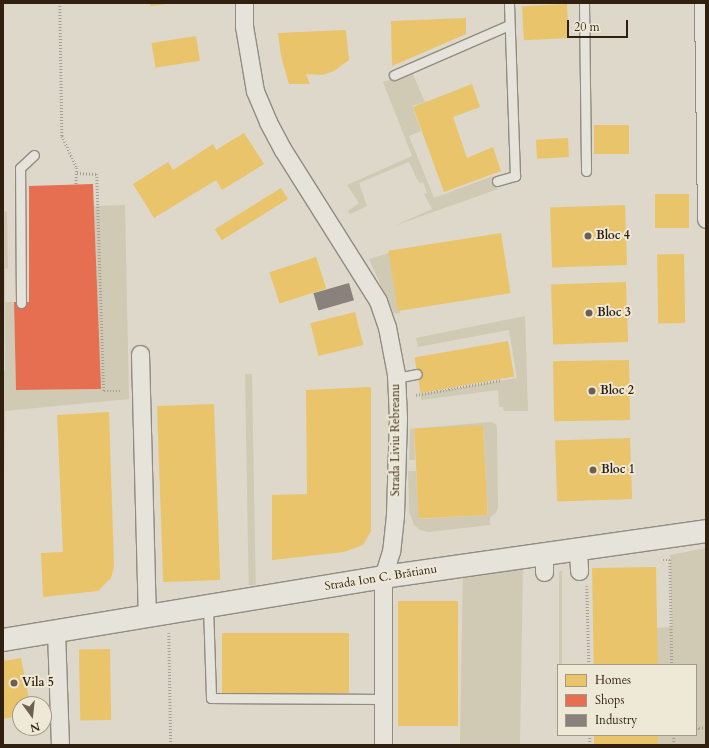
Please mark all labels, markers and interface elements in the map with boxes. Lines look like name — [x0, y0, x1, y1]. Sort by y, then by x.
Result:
scale bar — [569, 12, 630, 38]
text: 20 m — [574, 19, 600, 35]
place label: Bloc 4 — [596, 229, 630, 243]
marker: Bloc 4 — [583, 231, 593, 241]
place label: Bloc 3 — [597, 306, 631, 320]
marker: Bloc 3 — [584, 308, 594, 318]
street label: Strada Liviu Rebreanu — [389, 384, 403, 496]
place label: Bloc 2 — [600, 384, 634, 398]
marker: Bloc 2 — [587, 386, 597, 396]
place label: Bloc 1 — [601, 463, 635, 477]
marker: Bloc 1 — [588, 465, 598, 475]
street label: Strada Ion C. Brătianu — [324, 562, 438, 594]
legend — [557, 664, 697, 736]
text: Homes — [595, 672, 631, 688]
place label: Vila 5 — [22, 676, 54, 690]
marker: Vila 5 — [9, 678, 19, 688]
text: Shops — [595, 692, 624, 708]
north arrow — [12, 696, 52, 736]
text: Industry — [595, 712, 637, 728]
text: N — [28, 719, 42, 736]

